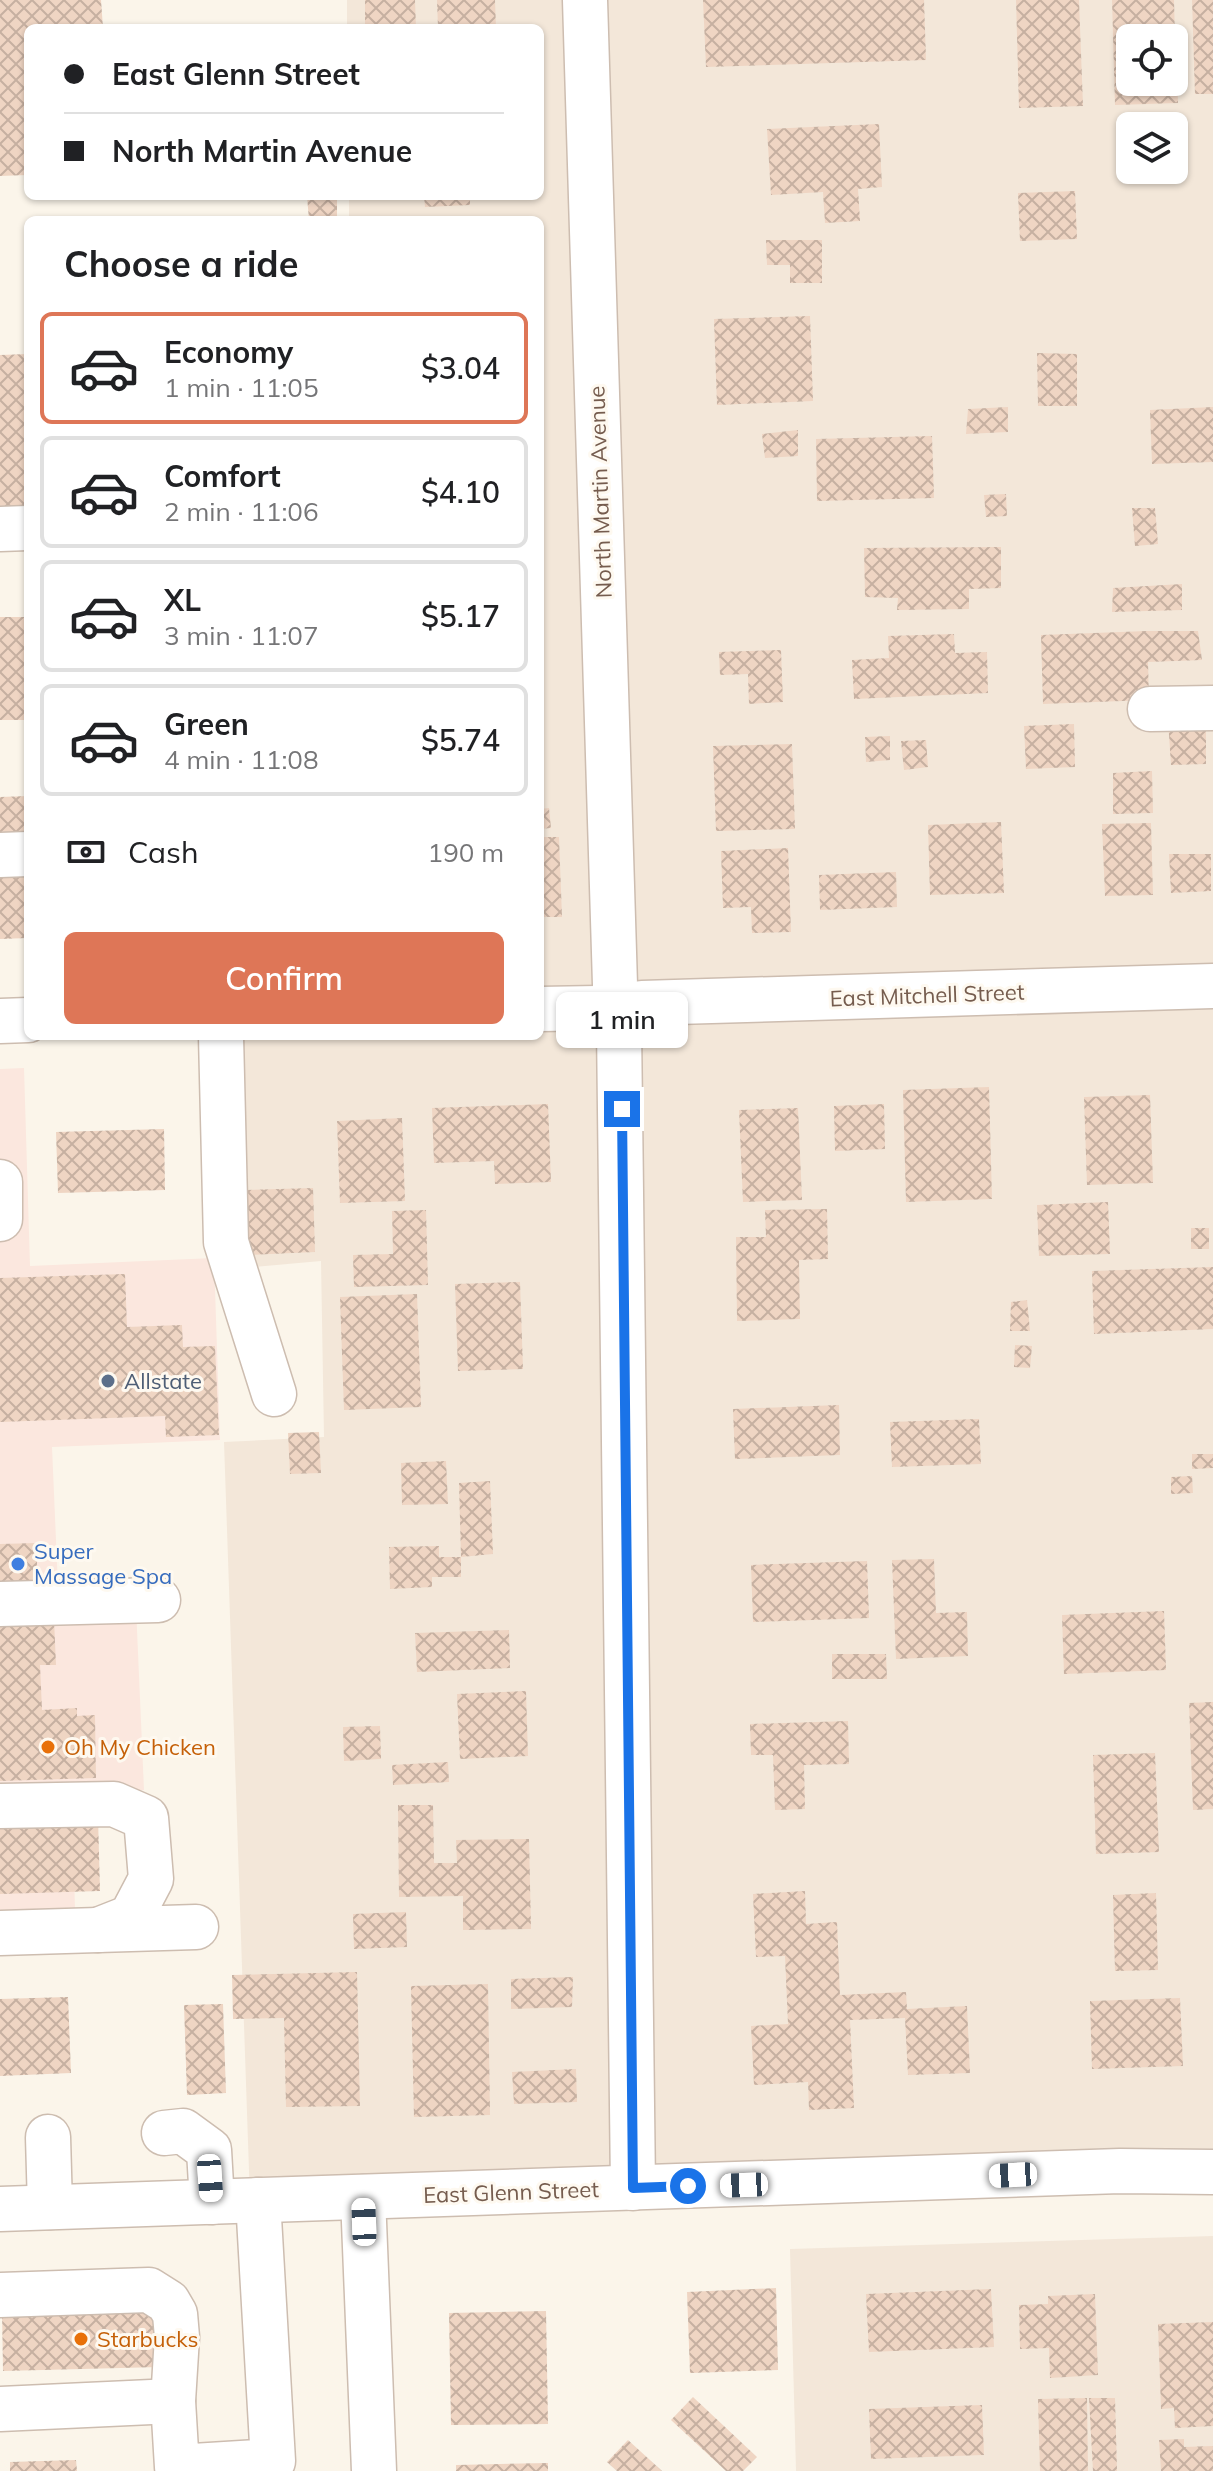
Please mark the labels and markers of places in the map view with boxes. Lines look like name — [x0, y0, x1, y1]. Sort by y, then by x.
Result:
place label: Allstate — [124, 1367, 202, 1395]
marker: Allstate — [99, 1372, 117, 1390]
place label: Super Massage Spa — [34, 1537, 172, 1590]
marker: Super Massage Spa — [9, 1555, 27, 1573]
place label: Oh My Chicken — [64, 1733, 216, 1761]
marker: Oh My Chicken — [39, 1738, 57, 1756]
place label: Starbucks — [97, 2325, 198, 2353]
marker: Starbucks — [72, 2330, 90, 2348]

